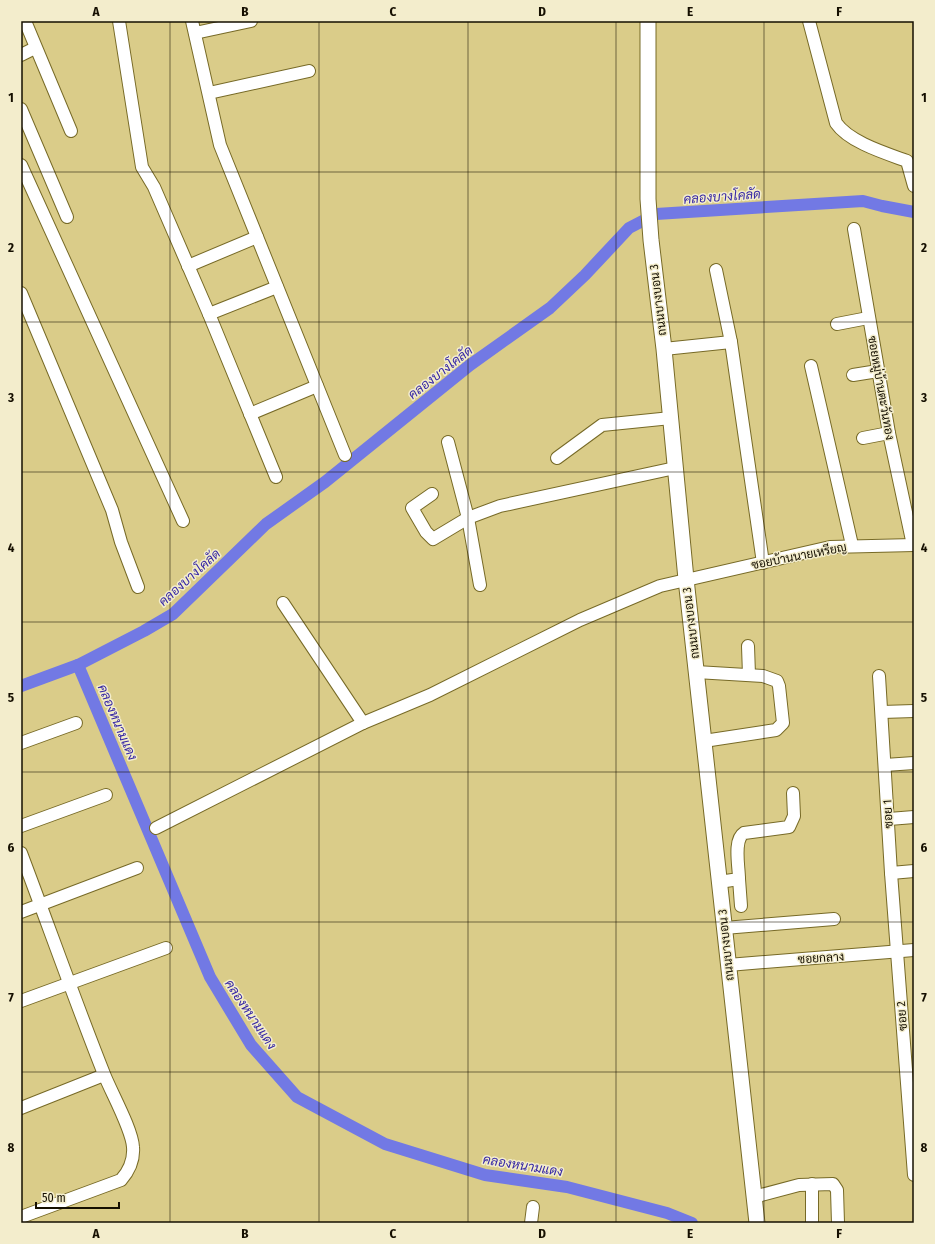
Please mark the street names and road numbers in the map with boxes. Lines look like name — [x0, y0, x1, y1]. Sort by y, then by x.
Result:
street label: ถนนบางบอน 3 — [647, 263, 669, 337]
street label: ซอยหมู่บ้านตะวันทอง — [864, 335, 897, 441]
street label: ซอยบ้านนายเหรียญ — [750, 539, 848, 572]
street label: ถนนบางบอน 3 — [680, 586, 702, 660]
street label: ซอย 1 — [880, 799, 896, 829]
street label: ถนนบางบอน 3 — [715, 908, 737, 982]
street label: ซอยกลาง — [797, 949, 845, 967]
street label: ซอย 2 — [894, 1001, 910, 1031]

